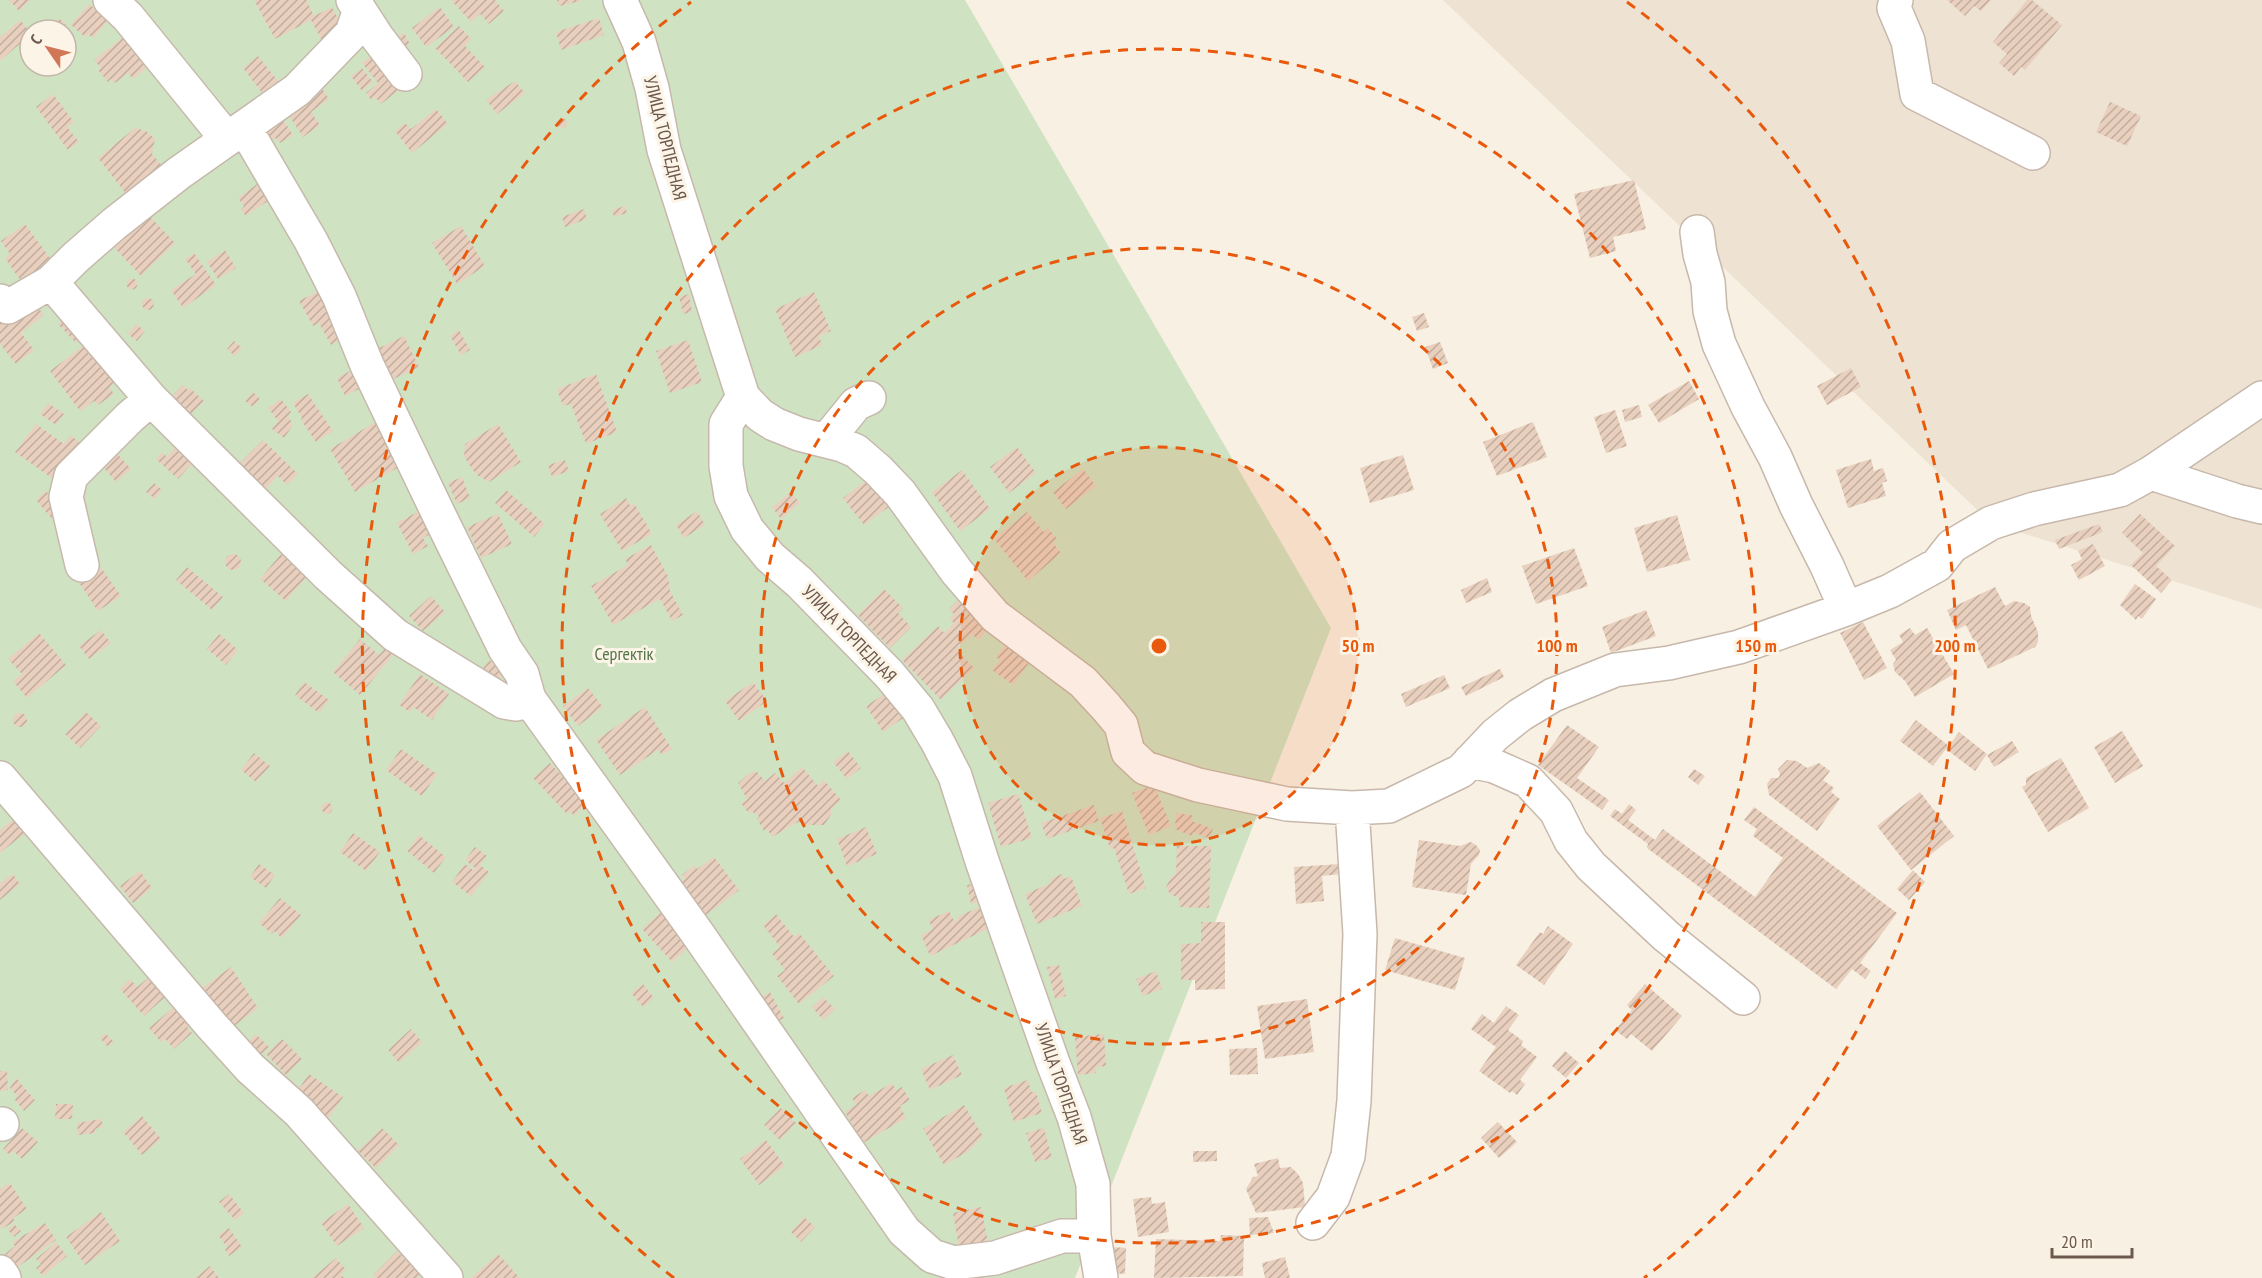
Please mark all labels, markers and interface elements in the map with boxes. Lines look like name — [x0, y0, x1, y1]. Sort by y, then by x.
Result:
north arrow — [18, 18, 78, 78]
text: С — [25, 30, 46, 48]
street label: УЛИЦА ТОРПЕДНАЯ — [639, 74, 692, 202]
street label: УЛИЦА ТОРПЕДНАЯ — [797, 580, 902, 687]
text: 50 m — [1342, 634, 1374, 657]
text: 100 m — [1536, 634, 1578, 657]
text: 150 m — [1735, 634, 1777, 657]
text: 200 m — [1934, 634, 1976, 657]
centre of rings — [1149, 636, 1169, 656]
park label: Сергектік — [594, 642, 654, 665]
street label: УЛИЦА ТОРПЕДНАЯ — [1030, 1020, 1093, 1147]
scale bar — [2052, 1221, 2132, 1259]
text: 20 m — [2061, 1230, 2093, 1253]

